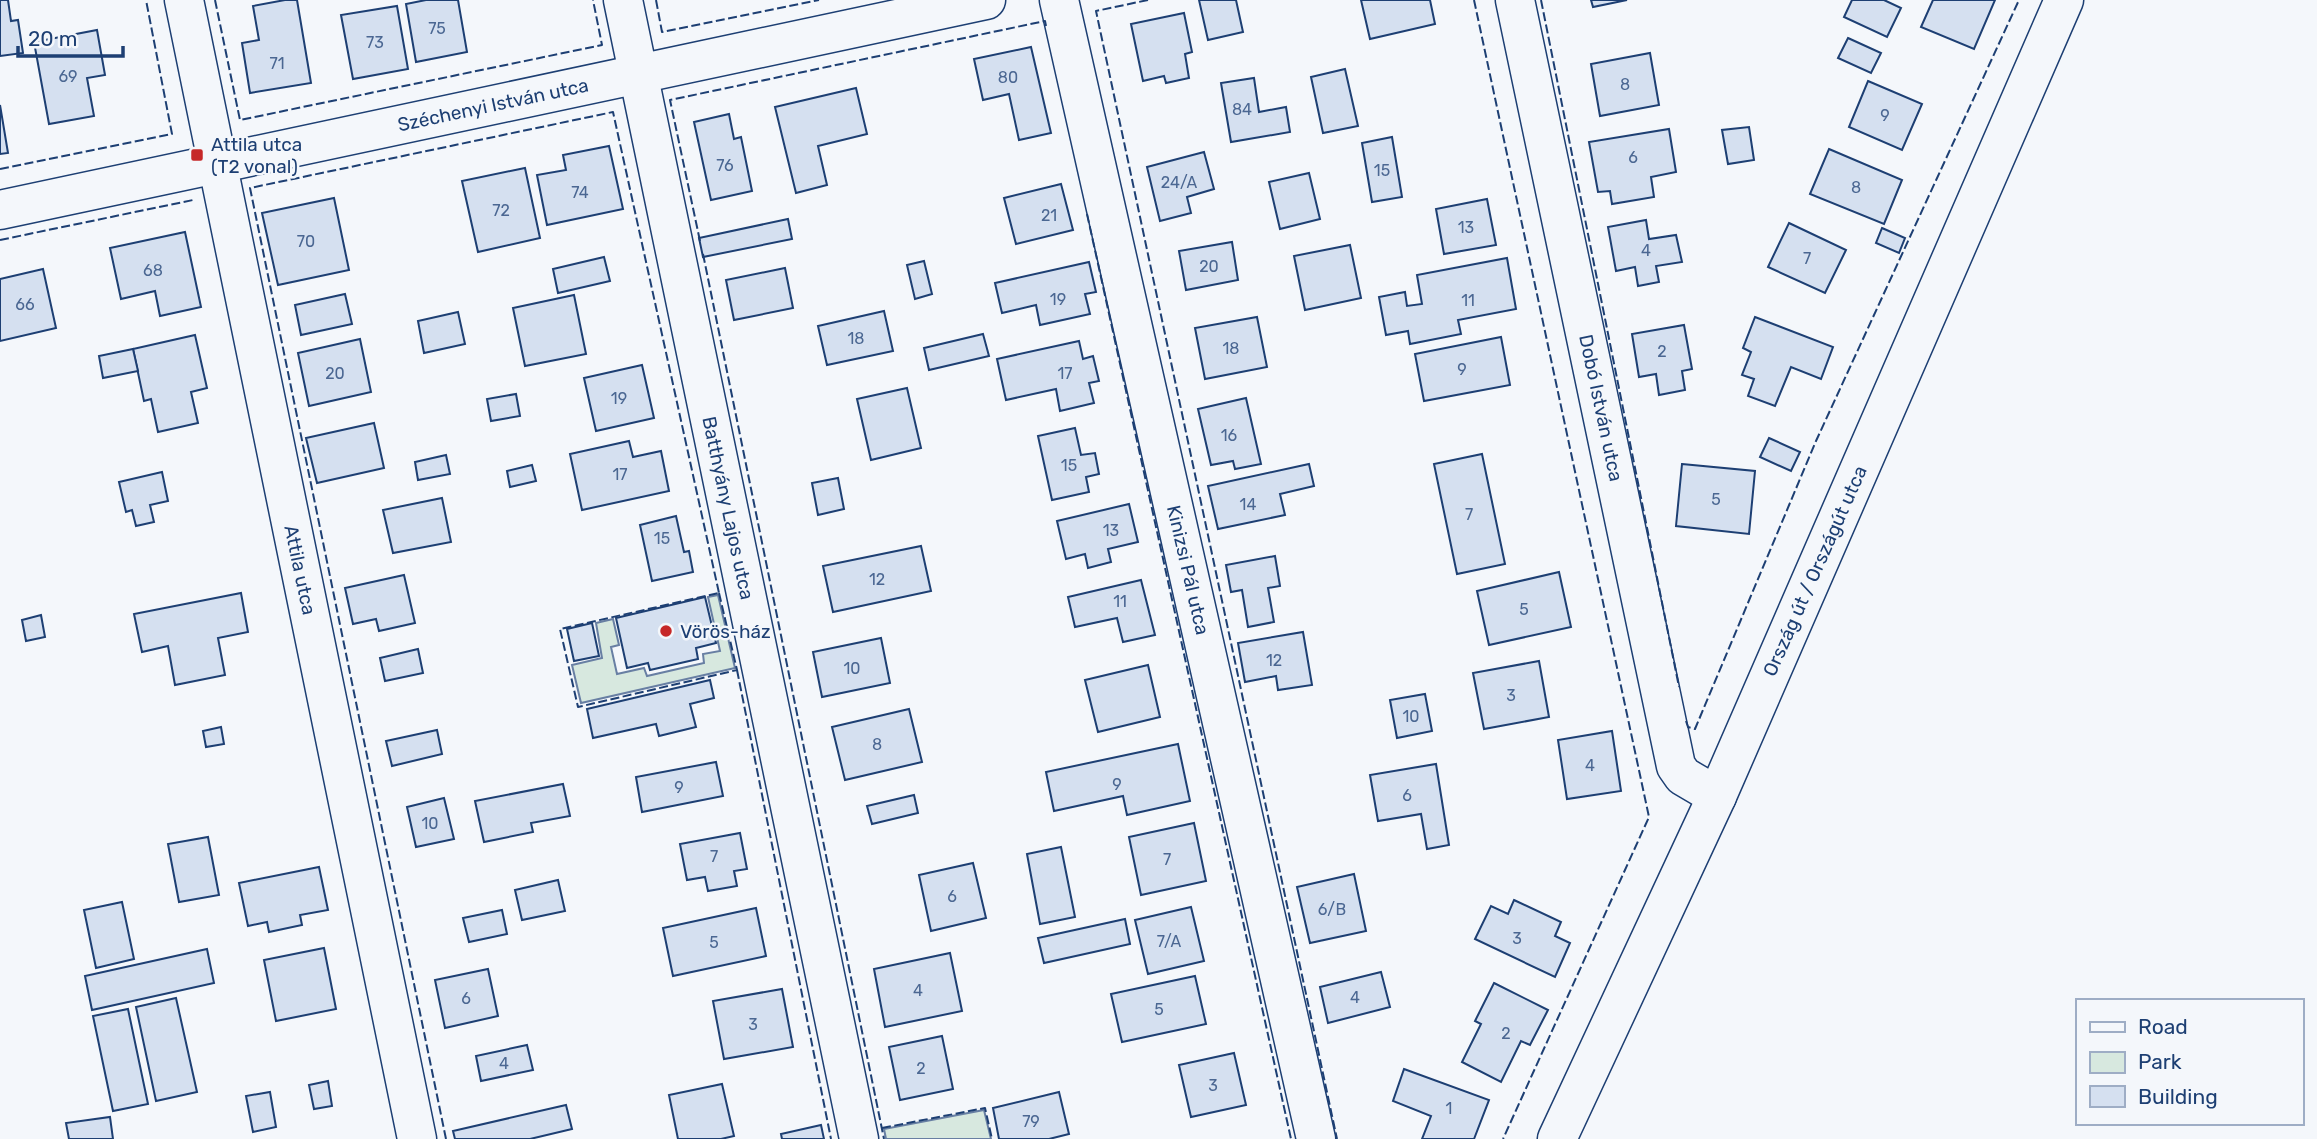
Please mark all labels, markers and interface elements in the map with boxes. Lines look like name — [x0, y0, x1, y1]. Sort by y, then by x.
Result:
scale bar — [18, 14, 122, 58]
house number: 75 — [428, 19, 446, 38]
text: 20 m — [28, 26, 77, 51]
house number: 73 — [366, 33, 384, 52]
house number: 71 — [269, 54, 285, 73]
house number: 69 — [58, 67, 78, 86]
house number: 80 — [998, 68, 1018, 87]
street label: Széchenyi István utca — [395, 74, 591, 136]
house number: 8 — [1620, 75, 1630, 94]
house number: 84 — [1232, 100, 1252, 119]
house number: 9 — [1880, 106, 1890, 125]
place label: Attila utca (T2 vonal) — [211, 133, 302, 178]
marker: Attila utca (T2 vonal) — [189, 147, 205, 163]
house number: 6 — [1628, 148, 1638, 167]
house number: 76 — [716, 156, 734, 175]
house number: 15 — [1374, 161, 1390, 180]
house number: 24/A — [1161, 173, 1198, 192]
house number: 8 — [1851, 178, 1861, 197]
house number: 74 — [571, 183, 589, 202]
house number: 72 — [492, 201, 510, 220]
house number: 21 — [1041, 206, 1057, 225]
house number: 13 — [1458, 218, 1474, 237]
house number: 70 — [297, 232, 315, 251]
house number: 4 — [1641, 241, 1651, 260]
house number: 7 — [1803, 249, 1811, 268]
house number: 20 — [1199, 257, 1219, 276]
house number: 68 — [143, 261, 163, 280]
house number: 19 — [1050, 290, 1066, 309]
house number: 11 — [1461, 291, 1475, 310]
house number: 66 — [15, 295, 35, 314]
house number: 18 — [847, 329, 865, 348]
street label: Dobó István utca — [1574, 332, 1628, 484]
house number: 18 — [1222, 339, 1240, 358]
house number: 2 — [1657, 342, 1667, 361]
house number: 9 — [1457, 360, 1467, 379]
house number: 20 — [325, 364, 345, 383]
house number: 17 — [1057, 364, 1073, 383]
house number: 19 — [611, 389, 627, 408]
street label: Batthyány Lajos utca — [697, 414, 759, 602]
house number: 16 — [1221, 426, 1238, 445]
house number: 15 — [1061, 456, 1077, 475]
street label: Ország út / Országút utca — [1758, 462, 1872, 680]
house number: 17 — [612, 465, 628, 484]
house number: 5 — [1711, 490, 1721, 509]
house number: 14 — [1240, 495, 1256, 514]
street label: Kinizsi Pál utca — [1162, 503, 1214, 637]
house number: 7 — [1465, 505, 1473, 524]
house number: 13 — [1103, 521, 1119, 540]
street label: Attila utca — [279, 523, 321, 617]
house number: 15 — [654, 529, 670, 548]
house number: 12 — [869, 570, 885, 589]
house number: 11 — [1113, 592, 1127, 611]
house number: 5 — [1519, 600, 1529, 619]
place label: Vörös-ház — [680, 620, 771, 643]
marker: Vörös-ház — [658, 623, 674, 639]
house number: 12 — [1266, 651, 1282, 670]
house number: 10 — [843, 659, 861, 678]
house number: 3 — [1506, 686, 1516, 705]
house number: 10 — [1402, 707, 1420, 726]
house number: 8 — [872, 735, 882, 754]
house number: 4 — [1585, 756, 1595, 775]
house number: 9 — [1112, 775, 1122, 794]
house number: 9 — [674, 778, 684, 797]
house number: 6 — [1402, 786, 1412, 805]
house number: 10 — [421, 814, 439, 833]
house number: 7 — [710, 847, 718, 866]
house number: 7 — [1163, 850, 1171, 869]
house number: 6 — [947, 887, 957, 906]
house number: 6/B — [1318, 900, 1346, 919]
house number: 3 — [1512, 929, 1522, 948]
house number: 7/A — [1157, 932, 1182, 951]
house number: 5 — [709, 933, 719, 952]
house number: 4 — [913, 981, 923, 1000]
house number: 4 — [1350, 988, 1360, 1007]
house number: 6 — [461, 989, 471, 1008]
legend — [2076, 999, 2303, 1125]
house number: 5 — [1154, 1000, 1164, 1019]
text: Road — [2138, 1014, 2188, 1039]
house number: 3 — [748, 1015, 758, 1034]
house number: 2 — [1501, 1024, 1511, 1043]
text: Park — [2138, 1049, 2182, 1074]
house number: 4 — [499, 1054, 509, 1073]
house number: 2 — [916, 1059, 926, 1078]
house number: 3 — [1208, 1076, 1218, 1095]
text: Building — [2138, 1084, 2218, 1109]
house number: 1 — [1446, 1099, 1452, 1118]
house number: 79 — [1022, 1112, 1040, 1131]

